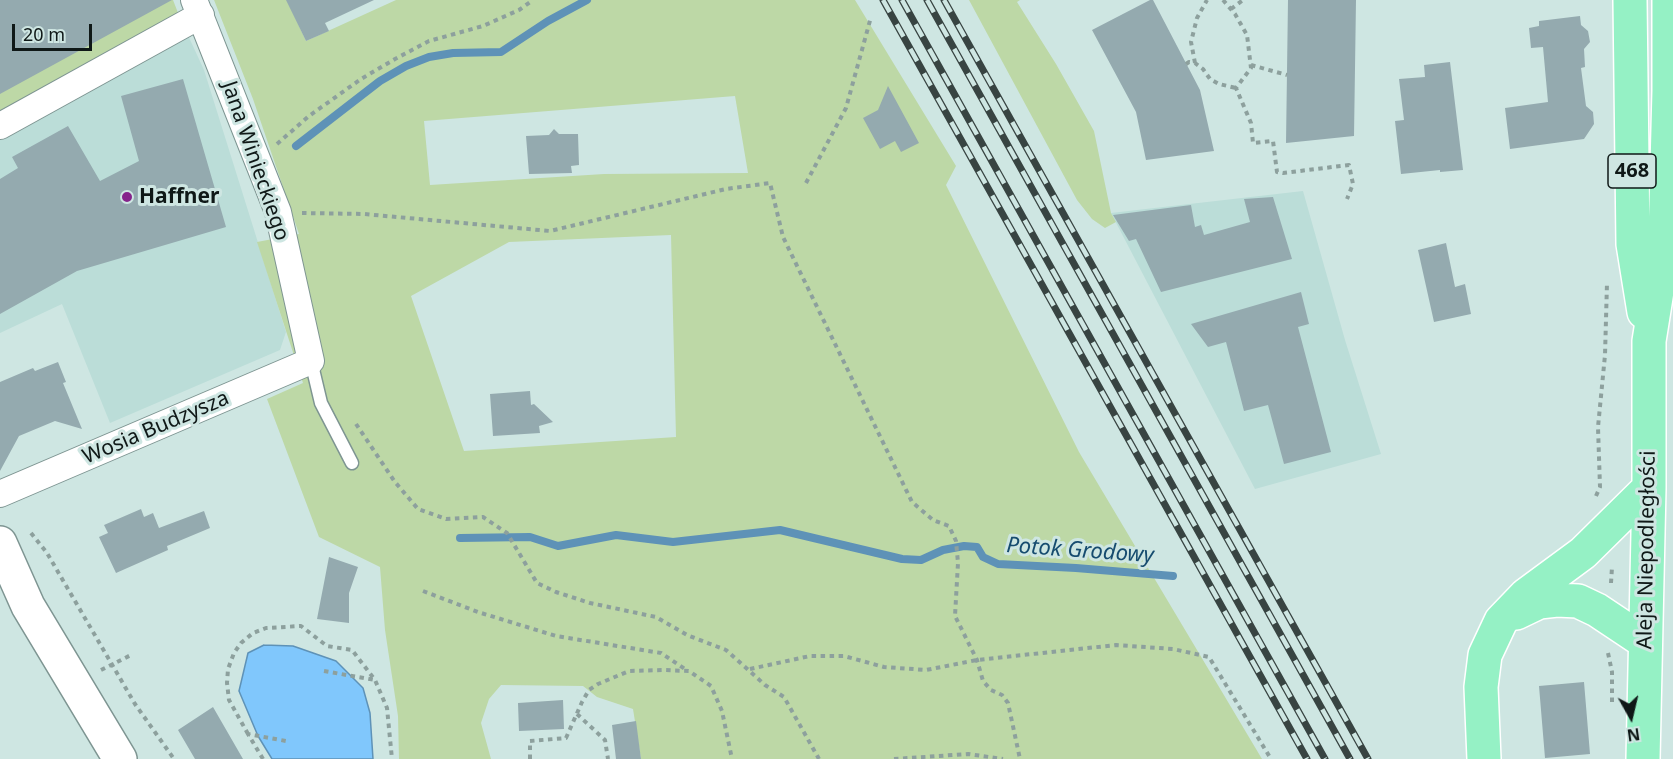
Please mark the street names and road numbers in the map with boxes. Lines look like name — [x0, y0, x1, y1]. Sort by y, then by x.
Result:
street label: Jana Winieckiego — [216, 78, 294, 244]
road number: 468 — [1608, 154, 1656, 188]
street label: Wosia Budzysza — [79, 386, 233, 470]
street label: Aleja Niepodległości — [1633, 450, 1661, 650]

